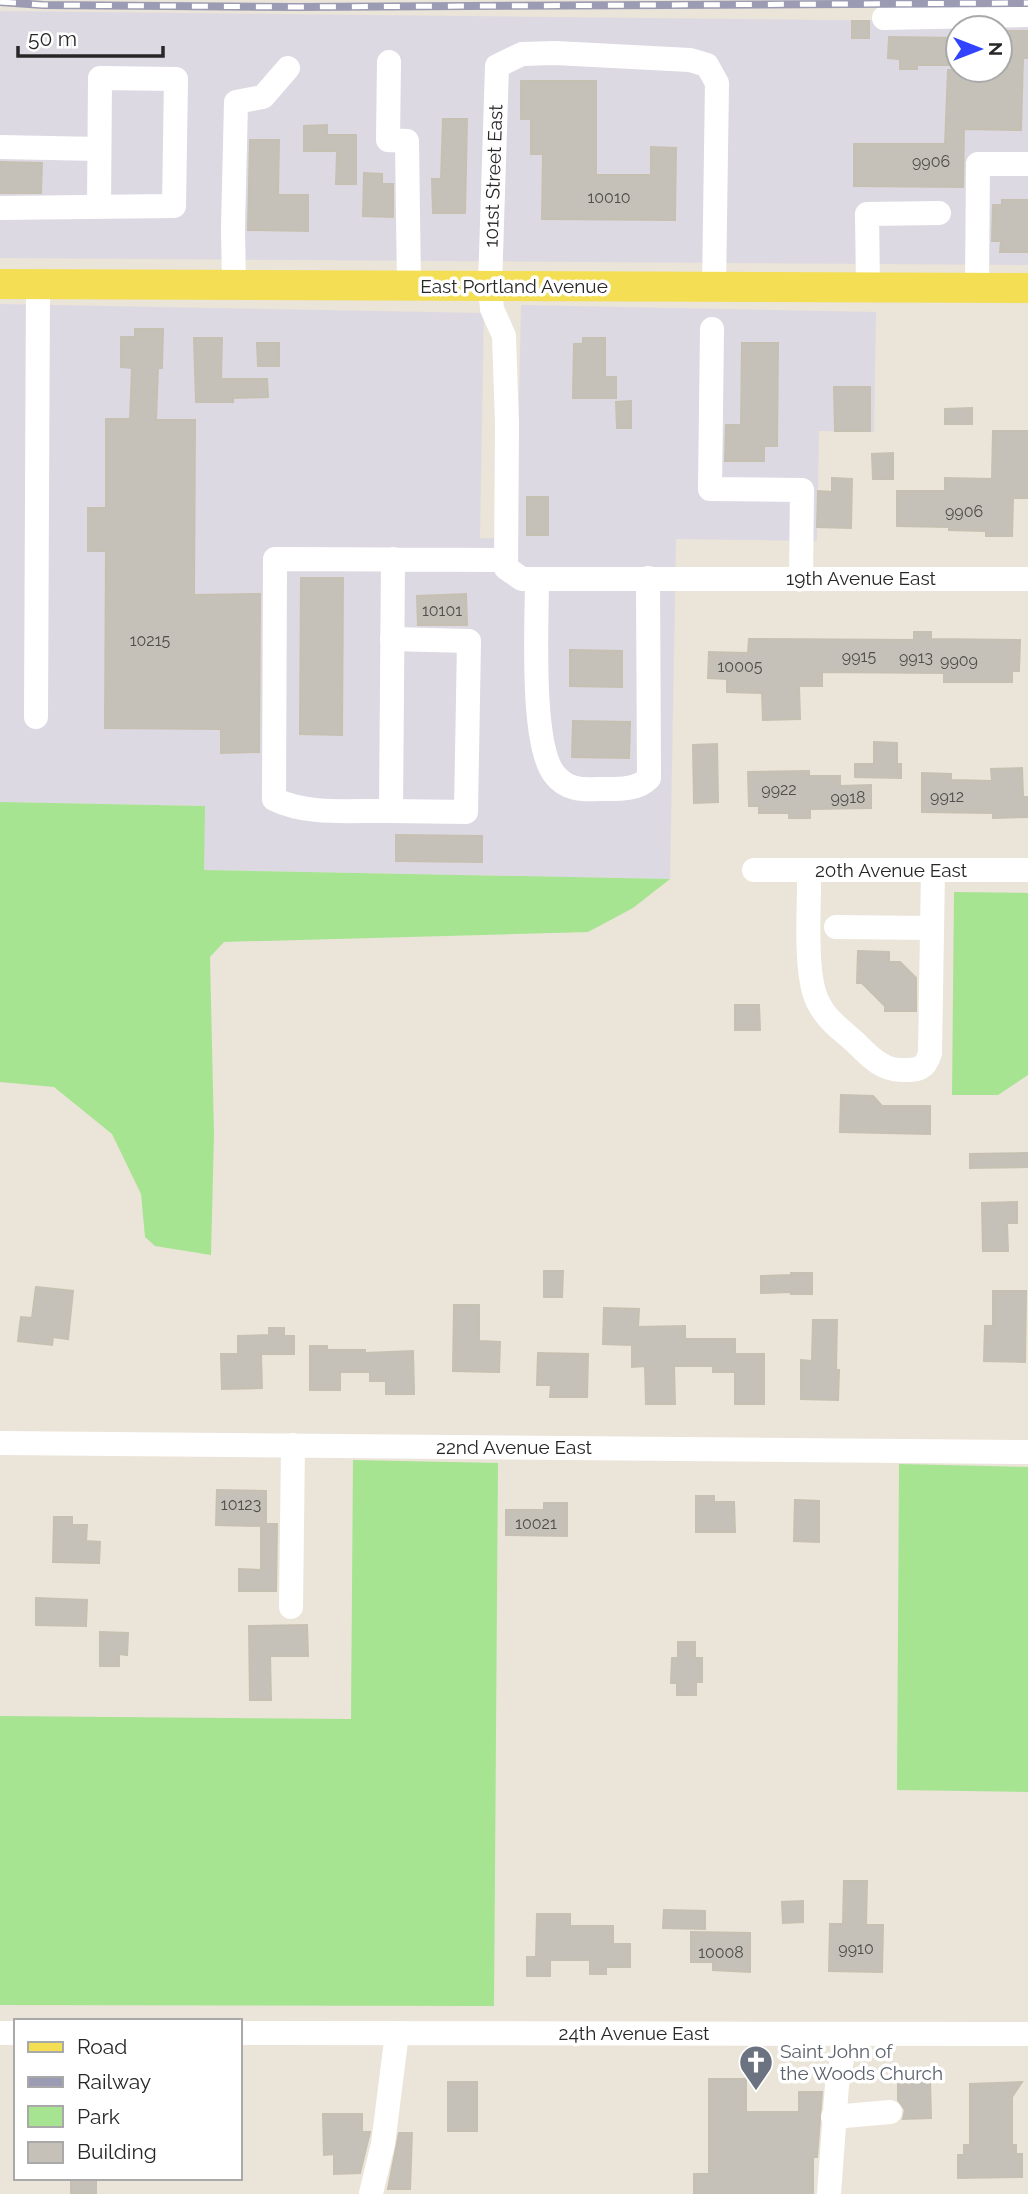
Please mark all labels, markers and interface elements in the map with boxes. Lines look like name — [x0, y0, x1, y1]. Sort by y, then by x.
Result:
scale bar — [18, 14, 163, 58]
north arrow — [944, 14, 1014, 84]
text: 50 m — [28, 26, 77, 51]
text: N — [985, 42, 1007, 56]
street label: 101st Street East — [480, 103, 507, 248]
house number: 9906 — [912, 152, 950, 171]
house number: 10010 — [587, 188, 631, 207]
street label: East Portland Avenue — [420, 275, 608, 297]
house number: 9906 — [945, 502, 983, 521]
street label: 19th Avenue East — [786, 567, 937, 589]
house number: 10101 — [422, 601, 462, 620]
house number: 10215 — [130, 631, 171, 650]
house number: 9915 — [842, 647, 876, 666]
house number: 9913 — [899, 648, 933, 667]
house number: 9909 — [940, 651, 978, 670]
house number: 10005 — [718, 657, 763, 676]
house number: 9922 — [761, 780, 797, 799]
house number: 9912 — [930, 787, 964, 806]
house number: 9918 — [830, 788, 866, 807]
street label: 20th Avenue East — [815, 859, 968, 881]
street label: 22nd Avenue East — [436, 1436, 593, 1458]
house number: 10123 — [221, 1495, 261, 1514]
house number: 10021 — [515, 1514, 557, 1533]
house number: 9910 — [838, 1939, 874, 1958]
house number: 10008 — [698, 1943, 744, 1962]
legend — [14, 2019, 242, 2180]
street label: 24th Avenue East — [559, 2022, 710, 2044]
text: Road — [77, 2034, 127, 2059]
place label: Saint John of the Woods Church — [780, 2040, 943, 2084]
church icon: Saint John of the Woods Church — [737, 2043, 775, 2092]
text: Railway — [77, 2069, 151, 2094]
text: Park — [77, 2104, 120, 2129]
text: Building — [77, 2139, 157, 2164]

